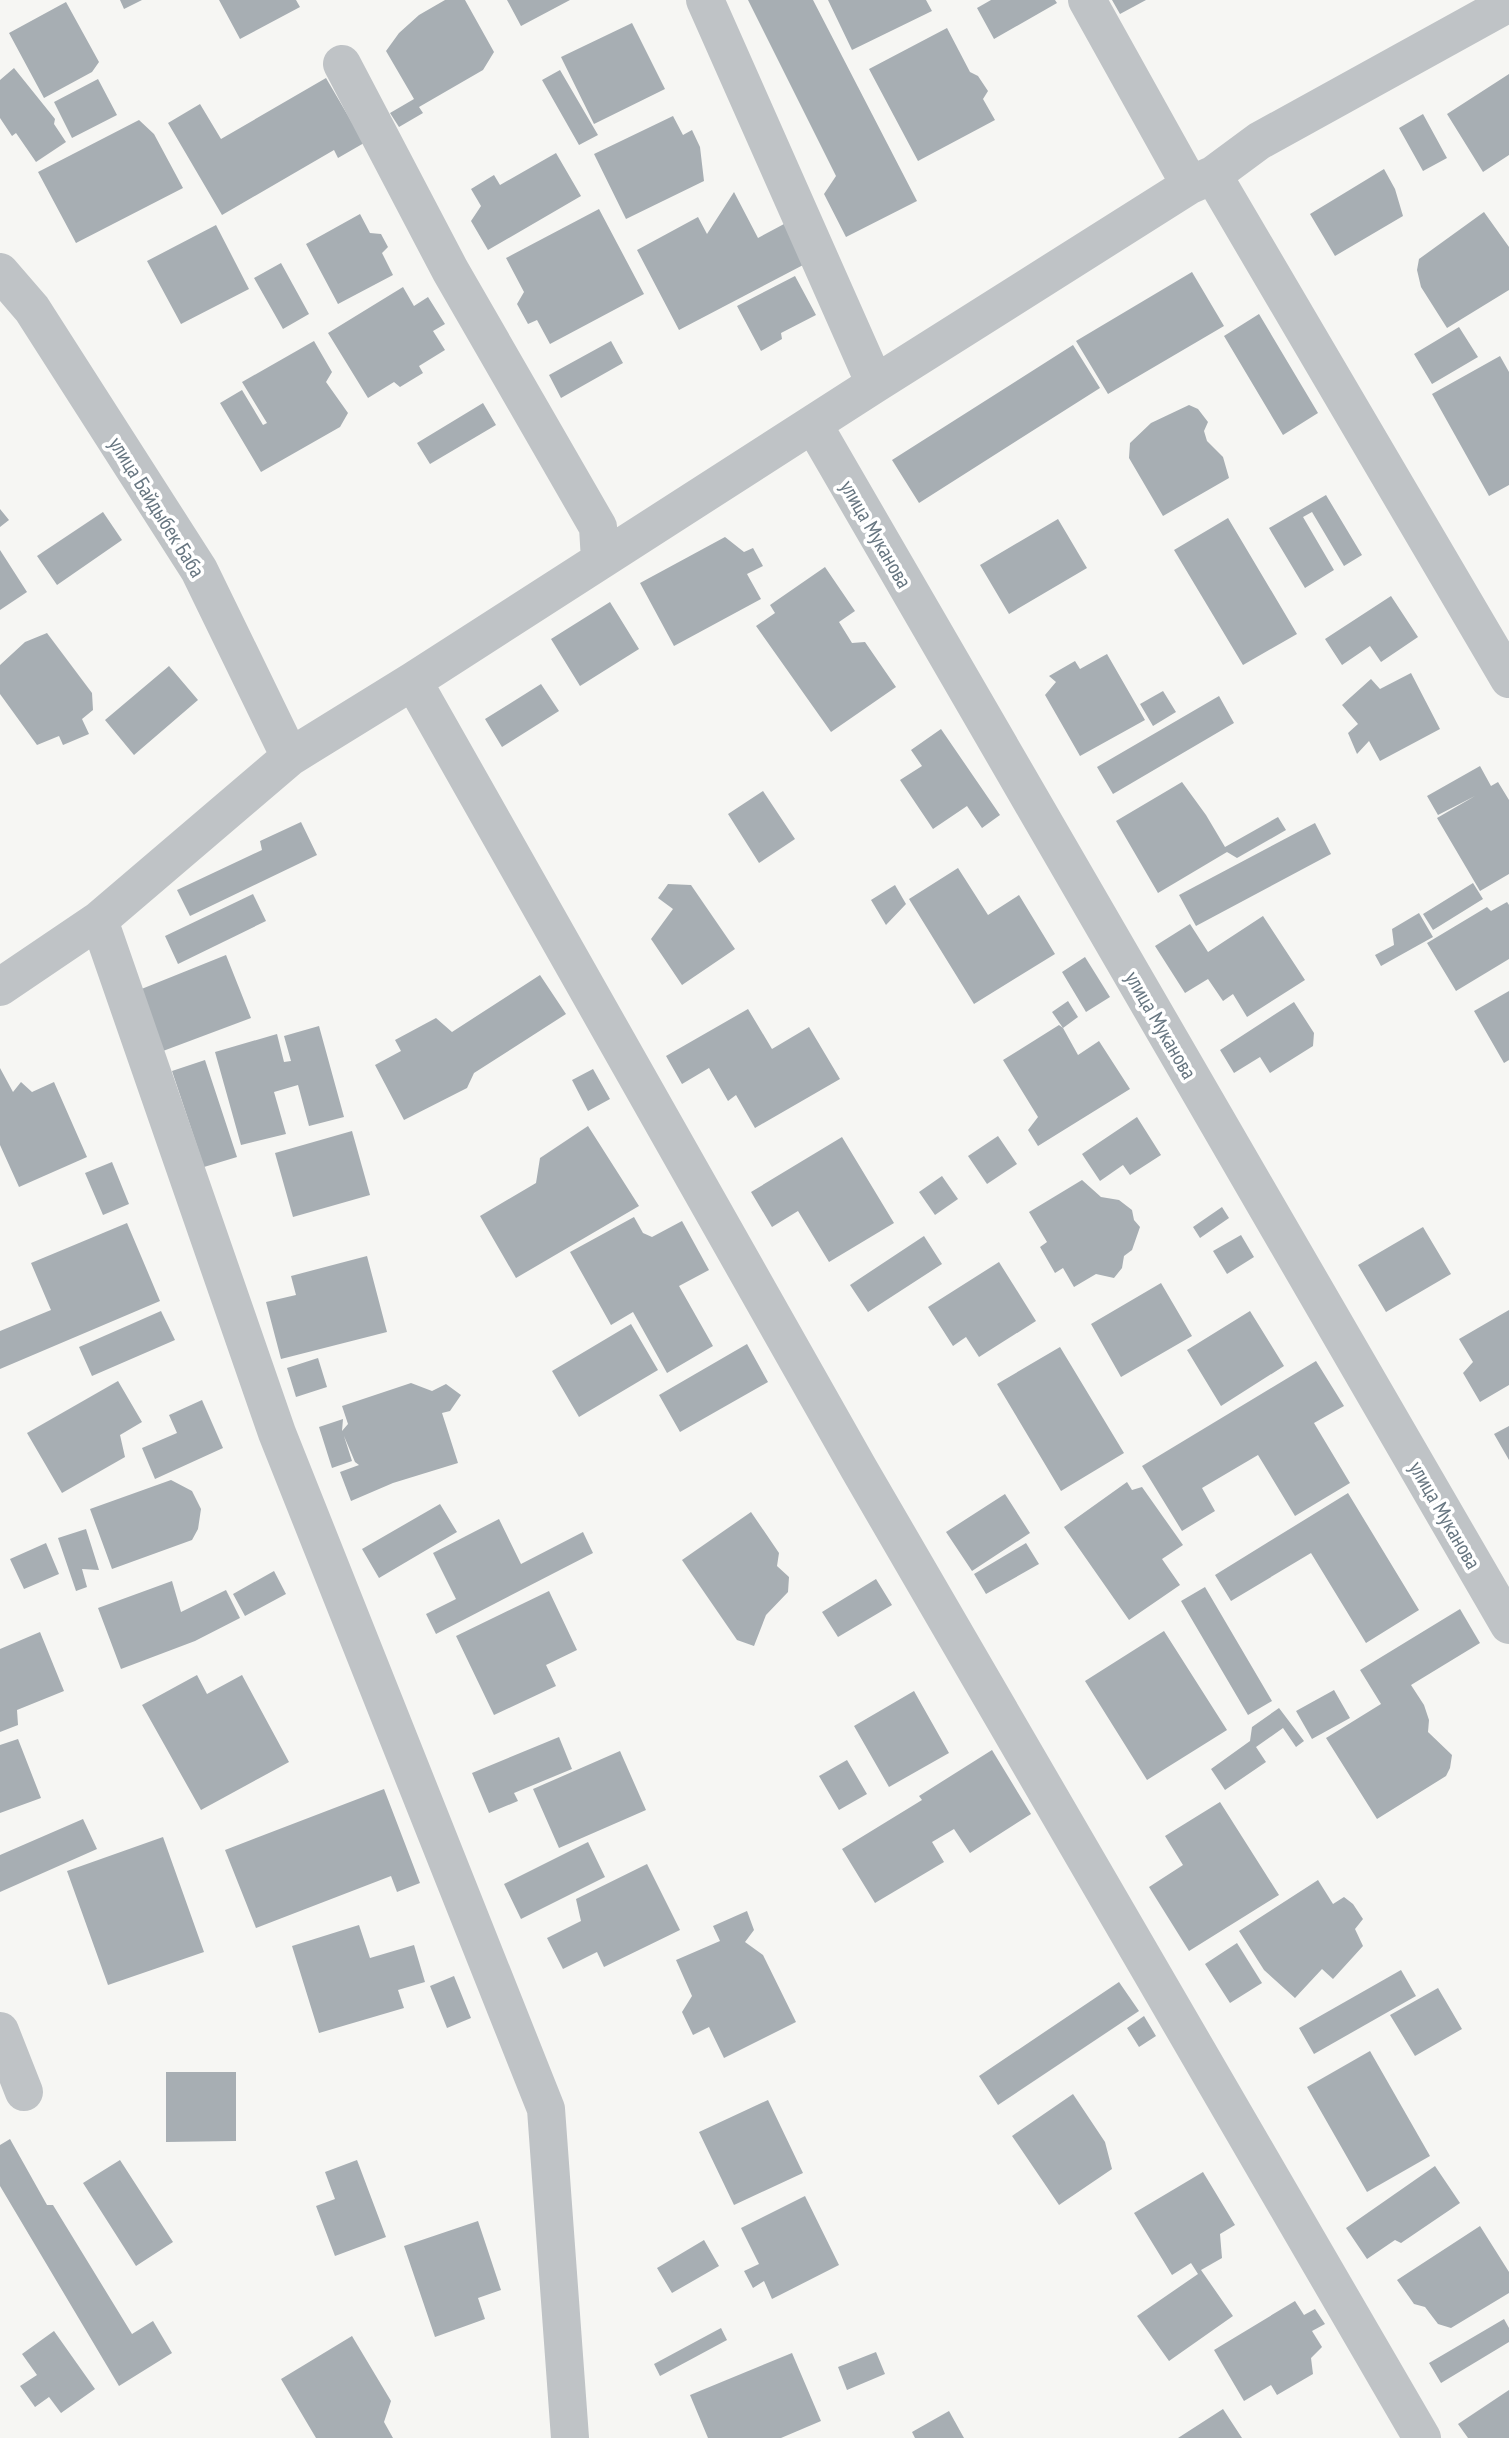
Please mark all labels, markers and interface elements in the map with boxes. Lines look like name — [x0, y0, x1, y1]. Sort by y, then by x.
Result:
street label: улица Байдыбек Баба — [103, 432, 211, 582]
street label: улица Муканова — [834, 475, 918, 593]
street label: улица Муканова — [1119, 966, 1203, 1084]
street label: улица Муканова — [1403, 1456, 1487, 1574]

